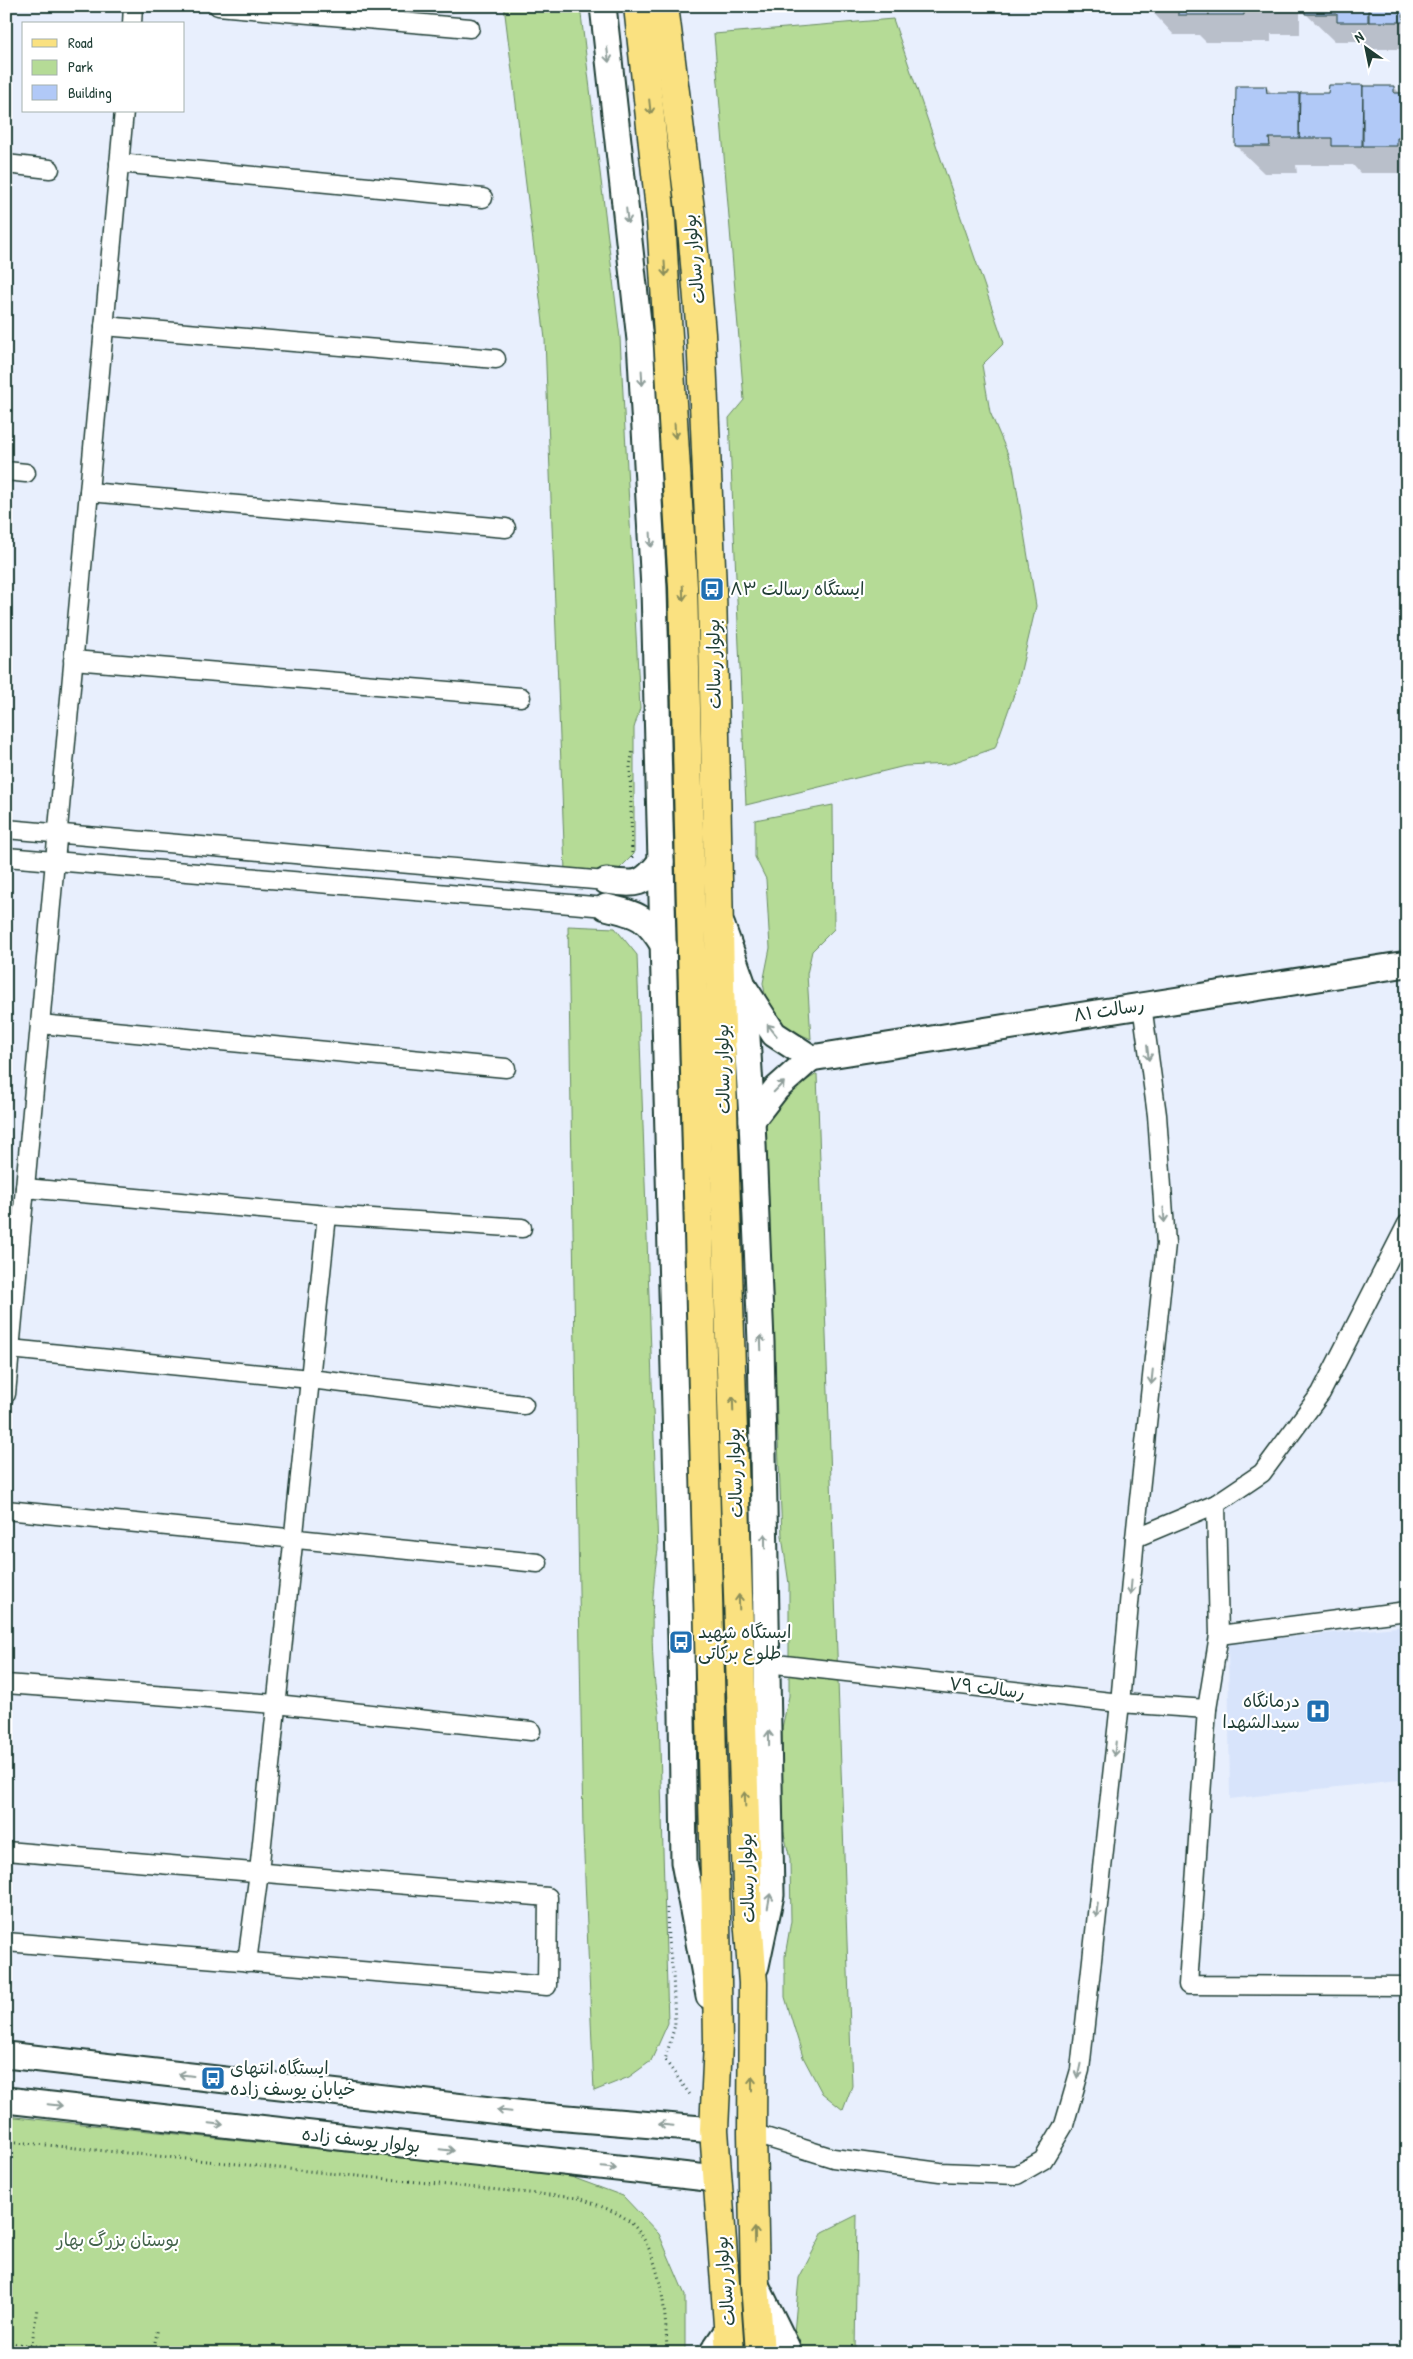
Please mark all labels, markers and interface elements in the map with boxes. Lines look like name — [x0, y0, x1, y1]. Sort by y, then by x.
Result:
legend — [22, 22, 185, 112]
north arrow — [1340, 22, 1390, 72]
text: N — [1350, 26, 1367, 47]
text: Road — [68, 32, 93, 53]
one-way arrow — [603, 46, 613, 62]
text: Park — [68, 56, 93, 77]
text: Building — [68, 82, 112, 103]
one-way arrow — [645, 98, 655, 114]
one-way arrow — [622, 208, 632, 224]
street label: بولوار رسالت — [676, 213, 711, 305]
one-way arrow — [660, 260, 670, 276]
one-way arrow — [637, 370, 646, 386]
one-way arrow — [670, 422, 679, 438]
one-way arrow — [647, 532, 656, 548]
bus stop icon: ایستگاه رسالت ۸۳ — [699, 576, 725, 602]
place label: ایستگاه رسالت ۸۳ — [730, 576, 864, 601]
one-way arrow — [679, 585, 688, 601]
street label: بولوار رسالت — [700, 619, 727, 709]
street label: رسالت ۸۱ — [1072, 992, 1146, 1027]
one-way arrow — [767, 1023, 778, 1036]
street label: بولوار رسالت — [709, 1024, 736, 1114]
one-way arrow — [1144, 1045, 1154, 1061]
one-way arrow — [773, 1081, 786, 1093]
one-way arrow — [1159, 1207, 1168, 1223]
one-way arrow — [756, 1336, 766, 1352]
one-way arrow — [1147, 1368, 1157, 1384]
one-way arrow — [728, 1397, 737, 1413]
street label: بولوار رسالت — [720, 1428, 749, 1519]
one-way arrow — [760, 1533, 770, 1550]
one-way arrow — [1126, 1578, 1135, 1594]
one-way arrow — [734, 1594, 743, 1610]
place label: ایستگاه شهید طلوع برکاتی — [698, 1619, 792, 1665]
bus stop icon: ایستگاه شهید طلوع برکاتی — [668, 1629, 694, 1655]
street label: رسالت ۷۹ — [948, 1670, 1027, 1705]
place label: درمانگاه سیدالشهدا — [1223, 1688, 1300, 1734]
hospital icon: درمانگاه سیدالشهدا — [1305, 1698, 1331, 1724]
one-way arrow — [764, 1731, 774, 1747]
one-way arrow — [1110, 1740, 1120, 1756]
one-way arrow — [740, 1791, 749, 1807]
street label: بولوار رسالت — [732, 1833, 761, 1924]
one-way arrow — [765, 1893, 775, 1909]
one-way arrow — [1092, 1902, 1102, 1918]
place label: ایستگاه انتهای خیابان یوسف زاده — [230, 2055, 356, 2101]
one-way arrow — [1073, 2063, 1083, 2079]
bus stop icon: ایستگاه انتهای خیابان یوسف زاده — [200, 2065, 226, 2091]
one-way arrow — [178, 2070, 194, 2080]
one-way arrow — [747, 2076, 757, 2092]
one-way arrow — [46, 2100, 62, 2110]
one-way arrow — [496, 2106, 512, 2116]
one-way arrow — [208, 2119, 224, 2129]
one-way arrow — [658, 2120, 674, 2130]
street label: بولوار یوسف زاده — [301, 2121, 421, 2158]
one-way arrow — [439, 2145, 455, 2155]
one-way arrow — [600, 2163, 616, 2173]
park label: بوستان بزرگ بهار — [55, 2227, 179, 2252]
one-way arrow — [750, 2228, 759, 2244]
street label: بولوار رسالت — [708, 2235, 741, 2327]

